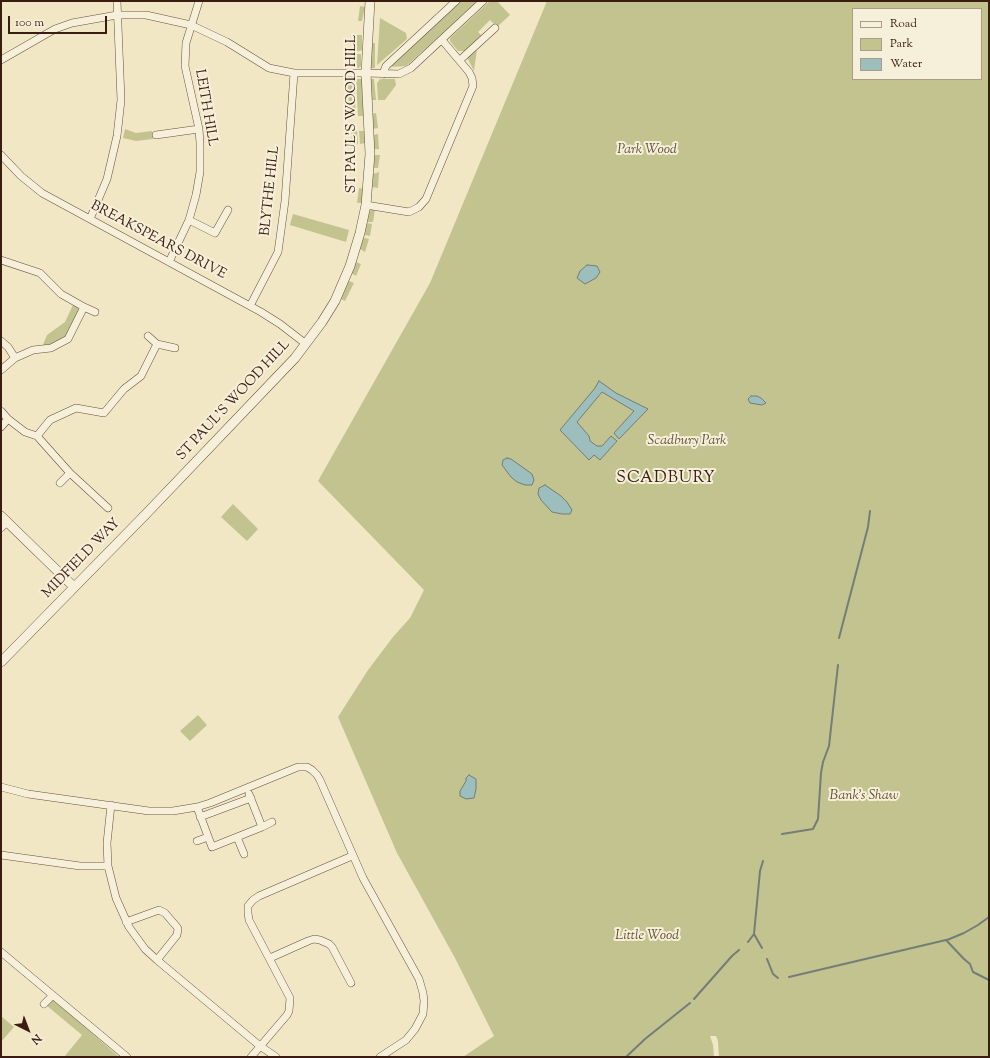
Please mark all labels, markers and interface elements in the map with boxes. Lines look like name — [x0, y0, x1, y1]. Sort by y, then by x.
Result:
scale bar — [10, 8, 109, 34]
legend — [852, 8, 982, 80]
text: 100 m — [15, 14, 44, 32]
text: Road — [890, 15, 917, 33]
street label: ST PAUL'S WOOD HILL — [345, 35, 361, 193]
text: Park — [890, 35, 913, 53]
text: Water — [890, 55, 922, 73]
street label: LEITH HILL — [190, 68, 220, 148]
park label: Park Wood — [617, 143, 677, 159]
street label: BLYTHE HILL — [258, 145, 284, 237]
street label: BREAKSPEARS DRIVE — [87, 198, 229, 284]
street label: ST PAUL'S WOOD HILL — [174, 337, 294, 465]
park label: Scadbury Park — [648, 434, 726, 450]
district label: SCADBURY — [616, 469, 716, 489]
street label: MIDFIELD WAY — [40, 516, 124, 602]
park label: Bank's Shaw — [830, 789, 898, 805]
park label: Little Wood — [615, 929, 679, 945]
north arrow — [8, 1010, 48, 1050]
text: N — [27, 1030, 45, 1048]

